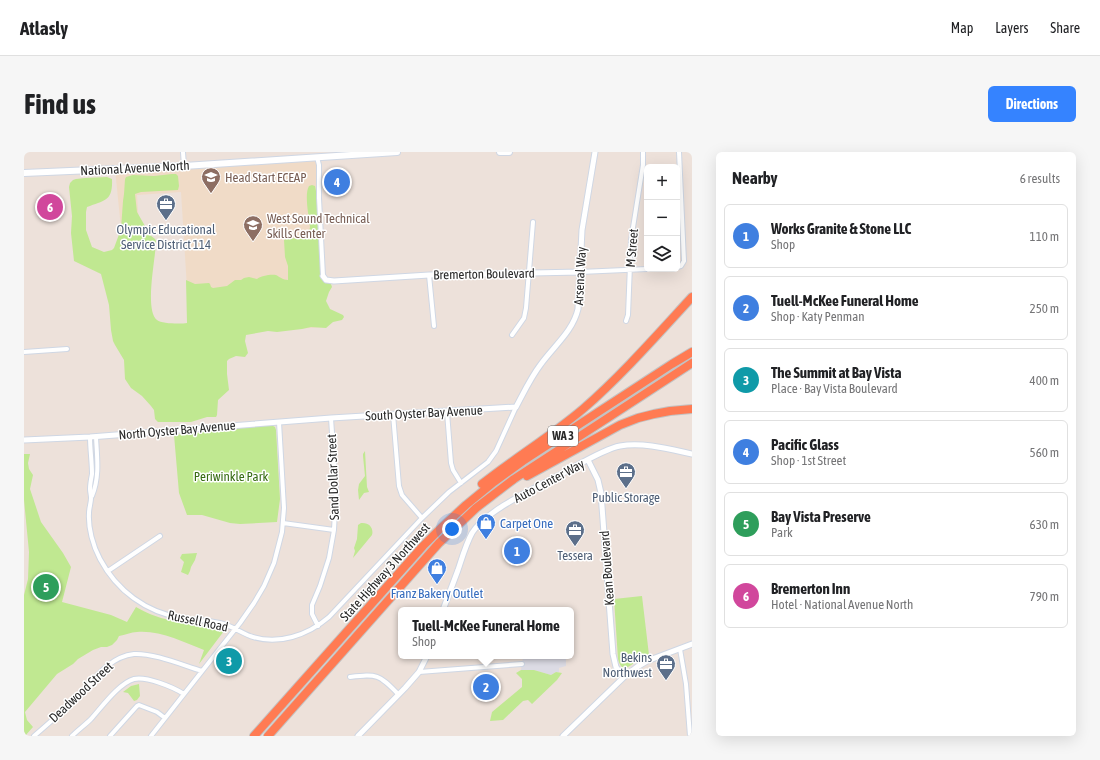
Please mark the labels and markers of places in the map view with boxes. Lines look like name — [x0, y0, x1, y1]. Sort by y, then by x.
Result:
school or university icon: Head Start ECEAP — [200, 166, 222, 194]
pin: 4 — [324, 167, 350, 197]
place label: Head Start ECEAP — [225, 170, 307, 185]
pin: 6 — [37, 192, 63, 222]
office icon: Olympic Educational Service District 114 — [155, 193, 177, 221]
place label: West Sound Technical Skills Center — [267, 211, 370, 241]
school or university icon: West Sound Technical Skills Center — [242, 214, 264, 242]
place label: Olympic Educational Service District 114 — [117, 222, 216, 252]
office icon: Public Storage — [615, 461, 637, 489]
place label: Public Storage — [592, 490, 660, 505]
shop icon: Carpet One — [475, 512, 497, 540]
place label: Carpet One — [500, 516, 553, 531]
office icon: Tessera — [564, 519, 586, 547]
pin: 1 — [504, 536, 530, 566]
place label: Tessera — [557, 548, 593, 563]
shop icon: Franz Bakery Outlet — [426, 557, 448, 585]
pin: 5 — [33, 572, 59, 602]
place label: Franz Bakery Outlet — [391, 586, 483, 601]
pin: 3 — [216, 646, 242, 676]
place label: Bekins Northwest — [603, 650, 652, 680]
office icon: Bekins Northwest — [655, 653, 677, 681]
pin: 2 — [473, 672, 499, 702]

